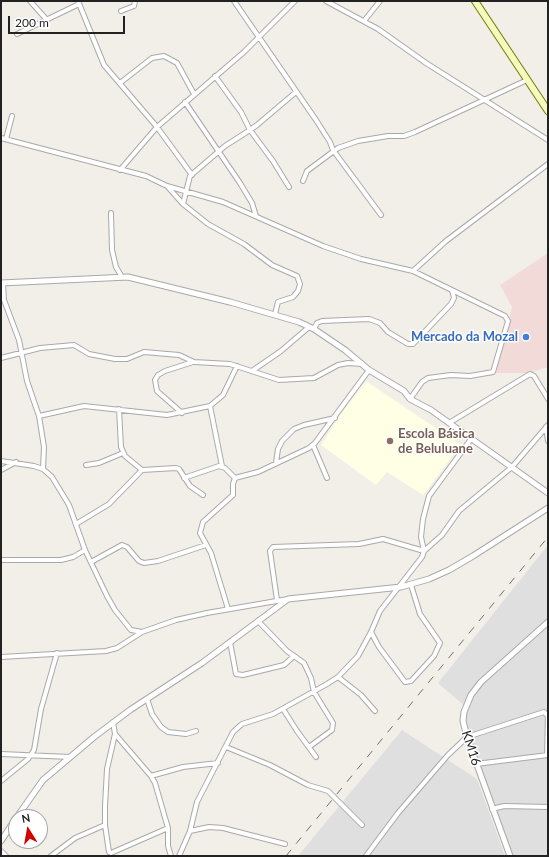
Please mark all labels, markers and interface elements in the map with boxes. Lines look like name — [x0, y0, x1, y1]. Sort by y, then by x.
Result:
scale bar — [10, 8, 127, 34]
text: 200 m — [15, 15, 49, 30]
place label: Mercado da Mozal — [411, 329, 518, 345]
marker: Mercado da Mozal — [521, 332, 531, 342]
place label: Escola Básica de Beluluane — [398, 426, 475, 457]
marker: Escola Básica de Beluluane — [385, 436, 395, 446]
street label: KM16 — [458, 729, 484, 767]
north arrow — [8, 809, 48, 849]
text: N — [20, 811, 31, 825]

